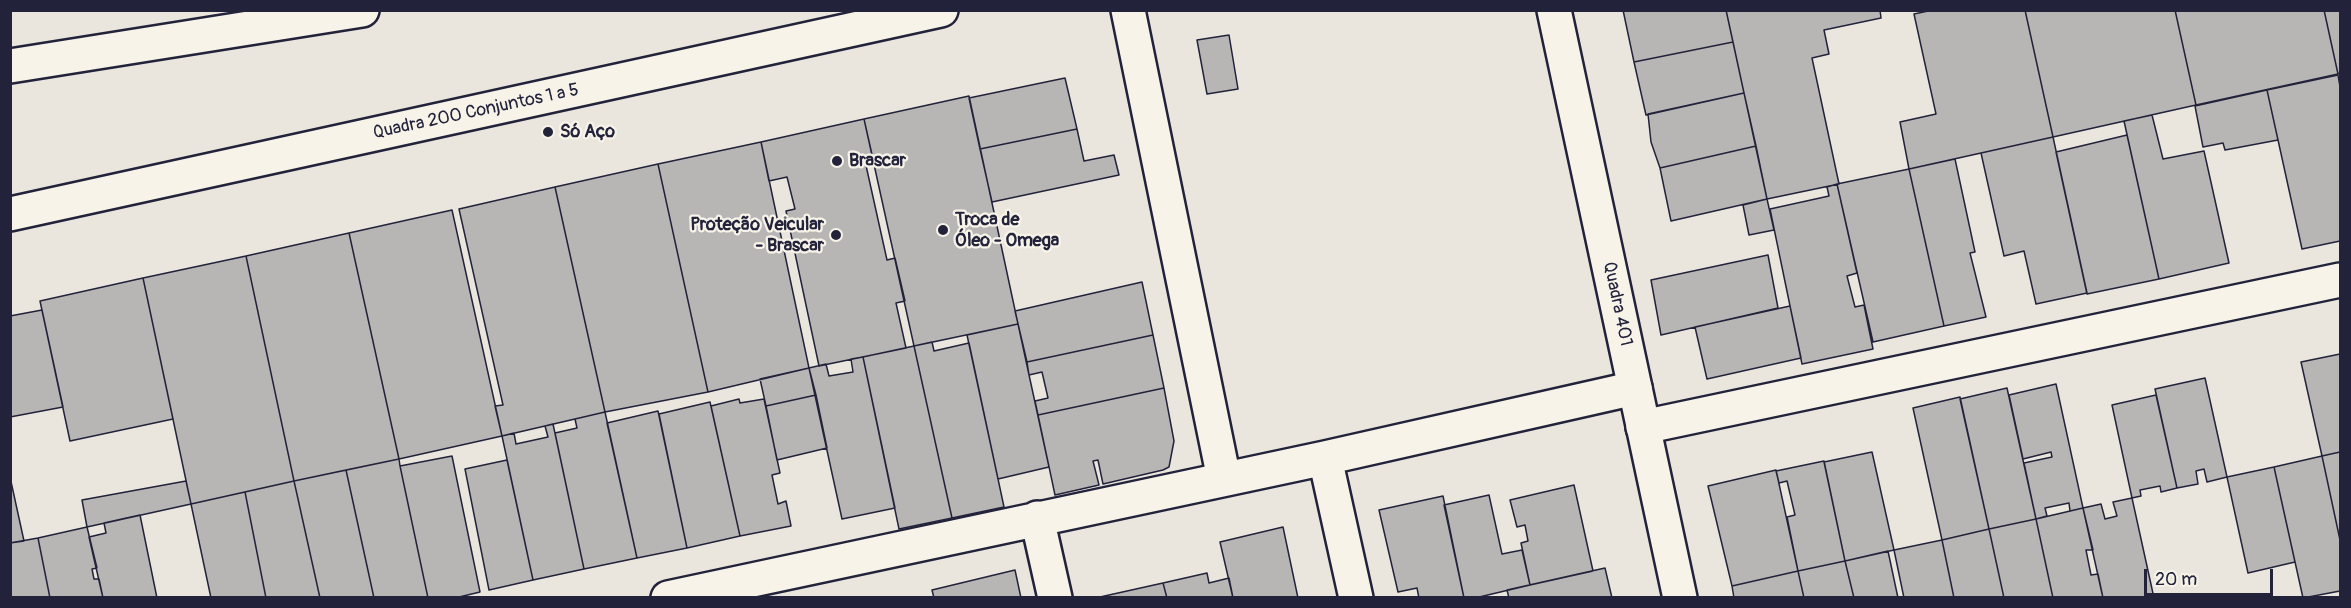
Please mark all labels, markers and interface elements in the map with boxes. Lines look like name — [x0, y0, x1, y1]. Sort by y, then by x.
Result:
street label: Quadra 200 Conjuntos 1 a 5 — [371, 80, 581, 144]
place label: Só Aço — [560, 121, 615, 143]
marker: Só Aço — [541, 125, 555, 139]
place label: Brascar — [849, 150, 906, 172]
marker: Brascar — [830, 154, 844, 168]
place label: Troca de Óleo - Omega — [955, 209, 1059, 252]
place label: Proteção Veicular - Brascar — [690, 214, 824, 256]
marker: Troca de Óleo - Omega — [936, 223, 950, 237]
marker: Proteção Veicular - Brascar — [829, 228, 843, 242]
street label: Quadra 401 — [1598, 260, 1636, 348]
scale bar — [2147, 557, 2276, 595]
text: 20 m — [2155, 568, 2197, 591]

